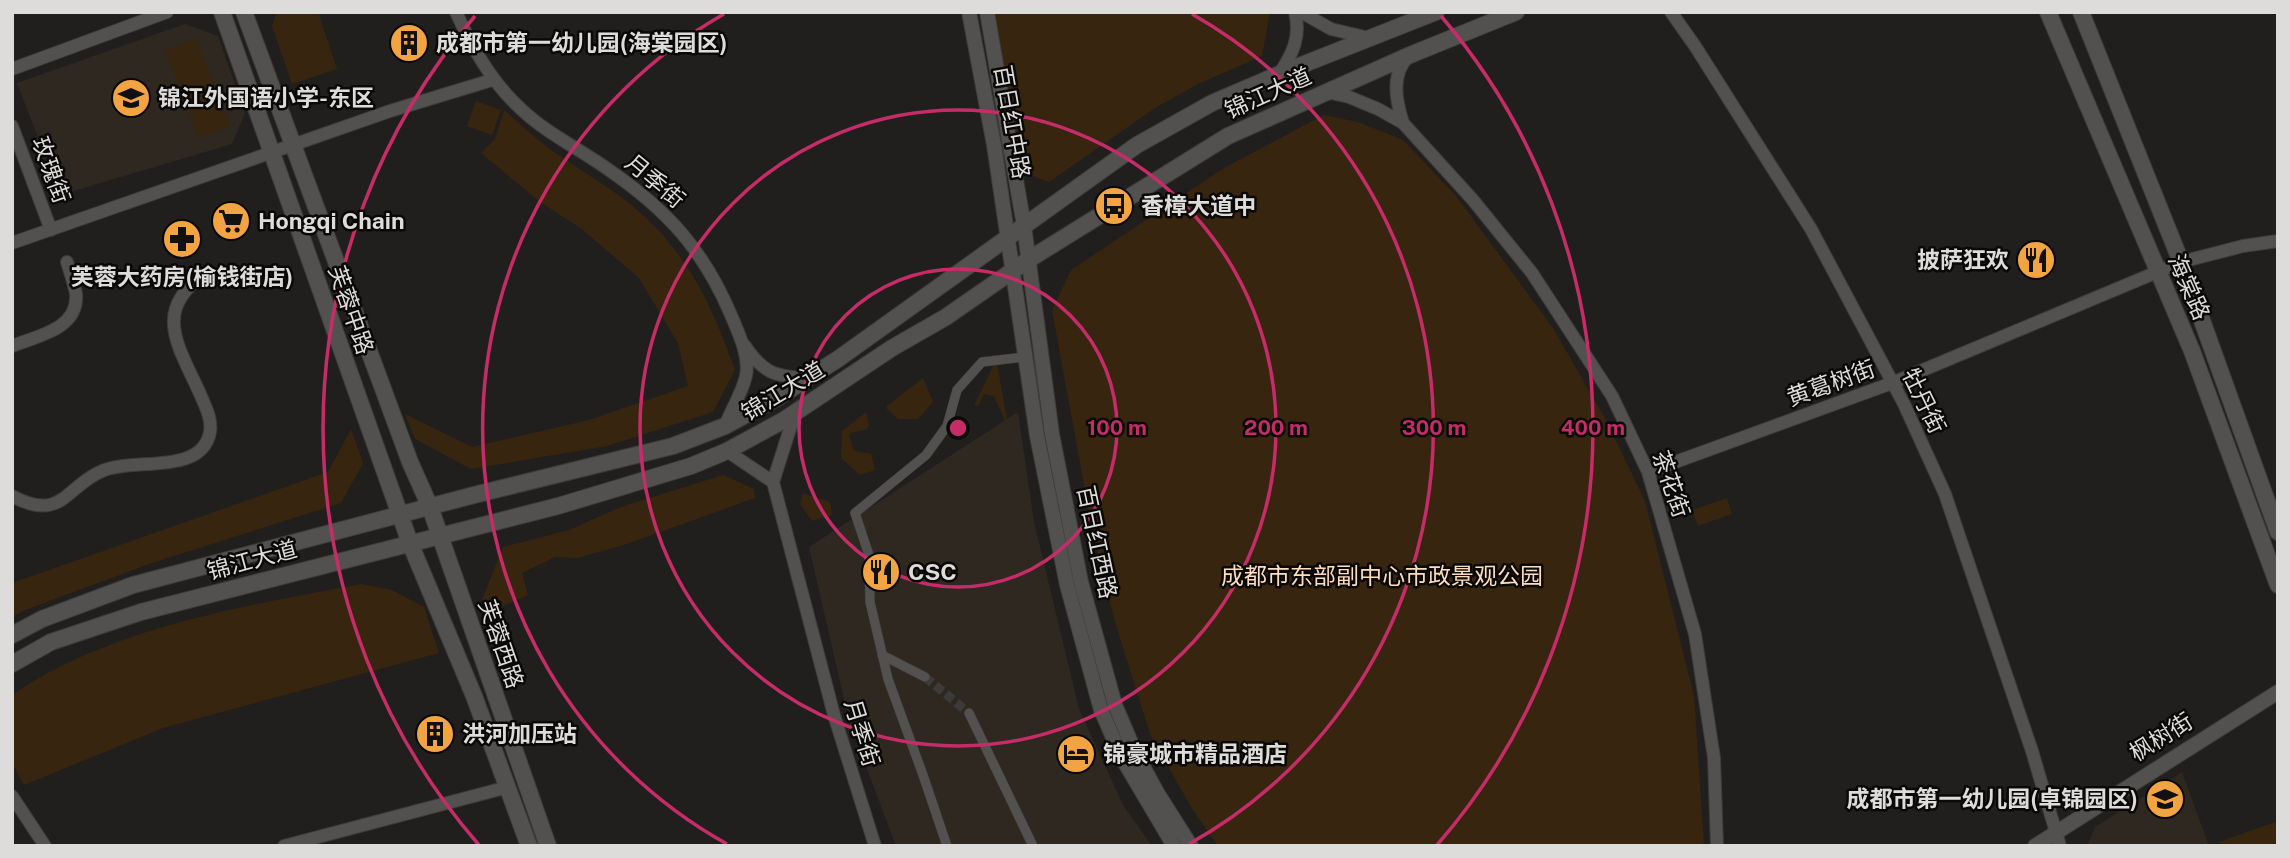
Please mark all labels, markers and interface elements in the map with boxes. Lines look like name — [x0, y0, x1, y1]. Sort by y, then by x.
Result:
building icon: 成都市第一幼儿园(海棠园区) — [388, 22, 430, 64]
place label: 成都市第一幼儿园(海棠园区) — [436, 29, 727, 56]
street label: 锦江大道 — [1220, 62, 1315, 124]
street label: 百日红中路 — [989, 63, 1036, 181]
school or university icon: 锦江外国语小学-东区 — [110, 77, 152, 119]
place label: 锦江外国语小学-东区 — [158, 84, 374, 111]
street label: 玫瑰街 — [27, 133, 76, 207]
street label: 月季街 — [620, 148, 690, 213]
bus stop icon: 香樟大道中 — [1093, 185, 1135, 227]
place label: 香樟大道中 — [1141, 192, 1256, 219]
supermarket icon: Hongqi Chain — [210, 200, 252, 242]
place label: Hongqi Chain — [258, 207, 405, 234]
pharmacy icon: 芙蓉大药房(榆钱街店) — [161, 218, 203, 260]
restaurant icon: 披萨狂欢 — [2015, 239, 2057, 281]
place label: 披萨狂欢 — [1917, 246, 2009, 273]
street label: 海棠路 — [2163, 250, 2216, 324]
street label: 芙蓉中路 — [324, 262, 379, 358]
place label: 芙蓉大药房(榆钱街店) — [71, 263, 293, 290]
street label: 黄葛树街 — [1783, 354, 1879, 411]
street label: 锦江大道 — [736, 355, 829, 426]
street label: 牡丹街 — [1897, 364, 1952, 438]
text: 100 m — [1087, 415, 1147, 440]
text: 200 m — [1244, 415, 1308, 440]
text: 300 m — [1402, 415, 1466, 440]
text: 400 m — [1561, 415, 1625, 440]
centre of rings — [946, 416, 970, 440]
street label: 茶花街 — [1647, 447, 1695, 521]
street label: 百日红西路 — [1072, 483, 1123, 601]
street label: 锦江大道 — [204, 535, 300, 584]
restaurant icon: CSC — [860, 551, 902, 593]
place label: CSC — [908, 558, 957, 585]
park label: 成都市东部副中心市政景观公园 — [1221, 562, 1543, 589]
street label: 芙蓉西路 — [474, 596, 529, 692]
street label: 月季街 — [839, 696, 885, 770]
street label: 枫树街 — [2124, 707, 2197, 766]
building icon: 洪河加压站 — [414, 713, 456, 755]
place label: 洪河加压站 — [462, 720, 577, 747]
hotel icon: 锦豪城市精品酒店 — [1055, 733, 1097, 775]
place label: 锦豪城市精品酒店 — [1103, 740, 1287, 767]
school or university icon: 成都市第一幼儿园(卓锦园区) — [2144, 778, 2186, 820]
place label: 成都市第一幼儿园(卓锦园区) — [1847, 785, 2138, 812]

